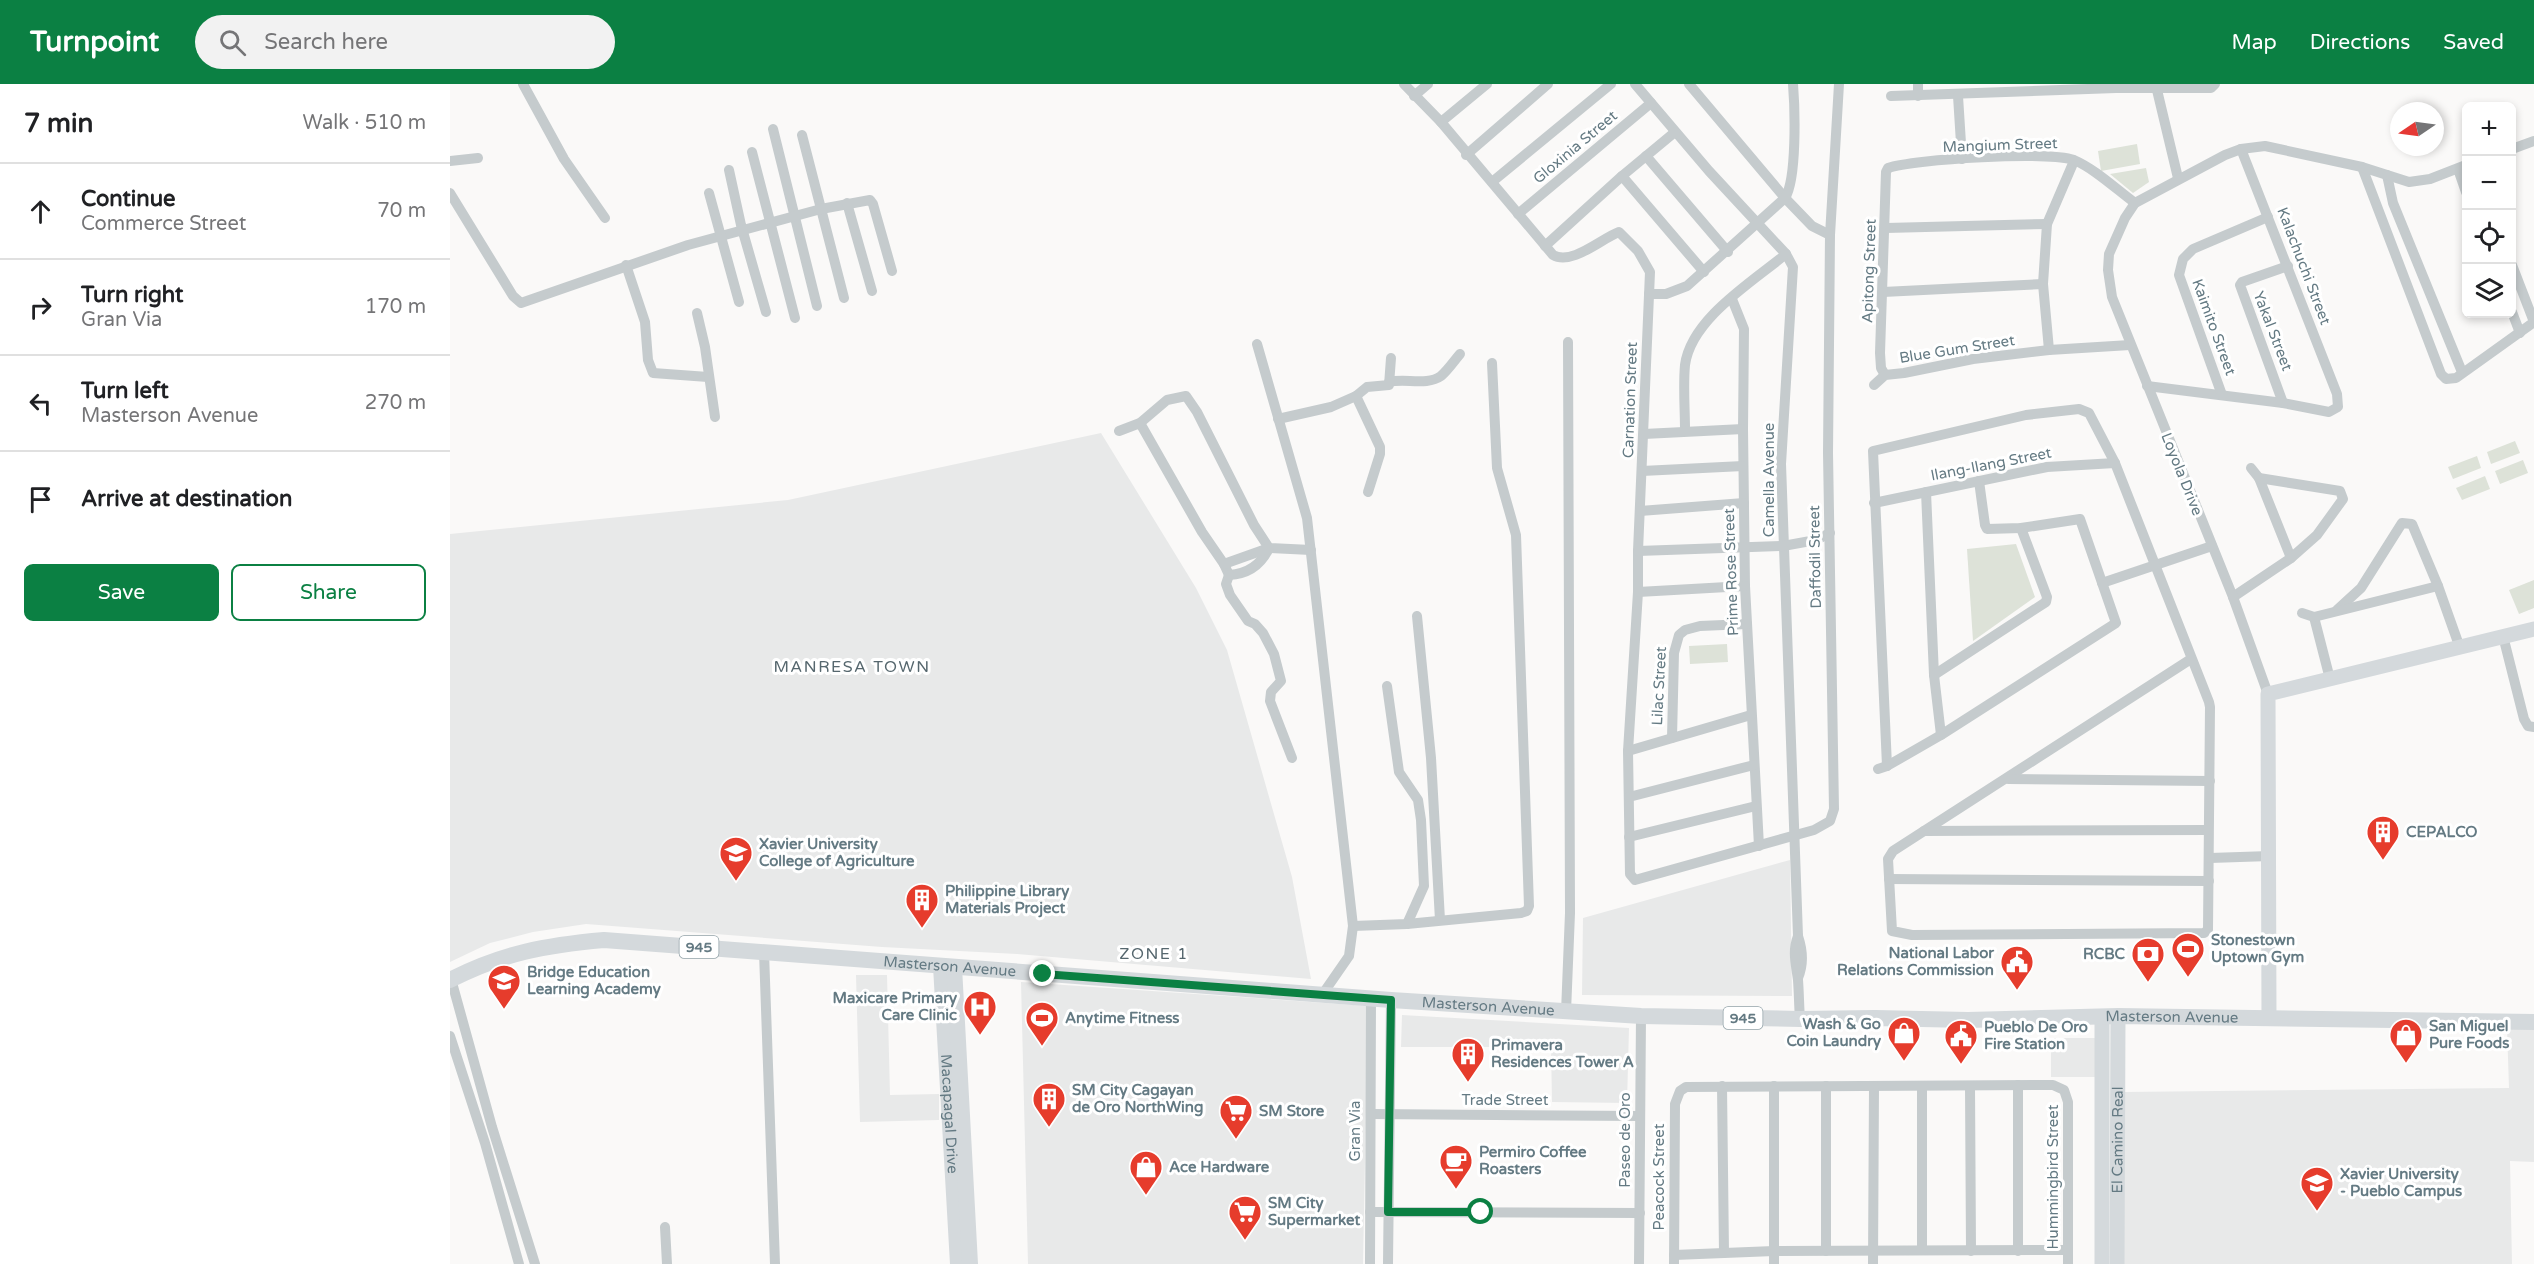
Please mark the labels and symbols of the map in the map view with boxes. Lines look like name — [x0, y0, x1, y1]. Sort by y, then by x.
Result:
north arrow — [2390, 102, 2444, 156]
street label: Gloxinia Street — [1529, 107, 1621, 187]
street label: Mangium Street — [1942, 134, 2058, 156]
street label: Kalachuchi Street — [2273, 205, 2335, 328]
street label: Apitong Street — [1858, 218, 1880, 323]
street label: Kaimito Street — [2188, 276, 2240, 378]
street label: Yakal Street — [2250, 289, 2297, 374]
street label: Blue Gum Street — [1898, 331, 2016, 367]
street label: Carnation Street — [1619, 341, 1641, 459]
street label: Camella Avenue — [1760, 423, 1778, 537]
street label: Loyola Drive — [2157, 430, 2207, 518]
street label: Ilang-Ilang Street — [1929, 443, 2053, 485]
street label: Daffodil Street — [1805, 505, 1825, 609]
street label: Prime Rose Street — [1720, 508, 1742, 636]
street label: Lilac Street — [1648, 646, 1670, 726]
district label: MANRESA TOWN — [773, 657, 931, 677]
building icon: CEPALCO — [2365, 814, 2401, 861]
place label: CEPALCO — [2406, 823, 2478, 841]
school or university icon: Xavier University College of Agriculture — [718, 835, 754, 882]
place label: Xavier University College of Agriculture — [759, 835, 915, 871]
building icon: Philippine Library Materials Project — [904, 882, 940, 929]
place label: Philippine Library Materials Project — [945, 882, 1069, 918]
sports icon: Stonestown Uptown Gym — [2170, 931, 2206, 978]
place label: Stonestown Uptown Gym — [2211, 931, 2304, 967]
road number: 945 — [680, 936, 718, 958]
bank icon: RCBC — [2130, 936, 2166, 983]
district label: ZONE 1 — [1119, 944, 1189, 964]
place label: National Labor Relations Commission — [1837, 944, 1994, 979]
public building icon: National Labor Relations Commission — [1999, 944, 2035, 991]
place label: RCBC — [2083, 945, 2126, 963]
street label: Masterson Avenue — [883, 952, 1017, 980]
route end — [1029, 960, 1055, 986]
school or university icon: Bridge Education Learning Academy — [486, 963, 522, 1010]
place label: Bridge Education Learning Academy — [527, 963, 661, 999]
place label: Maxicare Primary Care Clinic — [832, 989, 957, 1024]
hospital icon: Maxicare Primary Care Clinic — [962, 989, 998, 1036]
street label: Masterson Avenue — [1421, 993, 1555, 1019]
sports icon: Anytime Fitness — [1024, 1000, 1060, 1047]
road number: 945 — [1724, 1007, 1762, 1029]
street label: Masterson Avenue — [2105, 1007, 2238, 1027]
place label: Anytime Fitness — [1065, 1009, 1180, 1028]
place label: Wash & Go Coin Laundry — [1786, 1015, 1881, 1051]
shop icon: Wash & Go Coin Laundry — [1886, 1015, 1922, 1062]
shop icon: San Miguel Pure Foods — [2388, 1017, 2424, 1064]
place label: San Miguel Pure Foods — [2429, 1017, 2509, 1052]
public building icon: Pueblo De Oro Fire Station — [1943, 1018, 1979, 1065]
place label: Pueblo De Oro Fire Station — [1984, 1018, 2088, 1053]
building icon: Primavera Residences Tower A — [1450, 1036, 1486, 1083]
place label: Primavera Residences Tower A — [1491, 1036, 1634, 1071]
street label: Macapagal Drive — [937, 1053, 962, 1174]
building icon: SM City Cagayan de Oro NorthWing — [1031, 1081, 1067, 1128]
place label: SM City Cagayan de Oro NorthWing — [1072, 1081, 1203, 1117]
street label: El Camino Real — [2108, 1086, 2127, 1194]
street label: Trade Street — [1461, 1091, 1549, 1109]
street label: Paseo de Oro — [1616, 1092, 1634, 1188]
supermarket icon: SM Store — [1218, 1093, 1254, 1140]
street label: Gran Via — [1346, 1101, 1364, 1162]
place label: SM Store — [1259, 1102, 1325, 1120]
street label: Hummingbird Street — [2044, 1104, 2062, 1250]
street label: Peacock Street — [1650, 1123, 1668, 1230]
cafe icon: Permiro Coffee Roasters — [1438, 1143, 1474, 1190]
place label: Permiro Coffee Roasters — [1479, 1143, 1587, 1178]
shop icon: Ace Hardware — [1128, 1149, 1164, 1196]
place label: Ace Hardware — [1169, 1158, 1270, 1176]
school or university icon: Xavier University - Pueblo Campus — [2299, 1165, 2335, 1212]
place label: Xavier University - Pueblo Campus — [2340, 1165, 2462, 1201]
supermarket icon: SM City Supermarket — [1227, 1194, 1263, 1241]
place label: SM City Supermarket — [1268, 1194, 1360, 1230]
route start — [1467, 1198, 1493, 1224]

